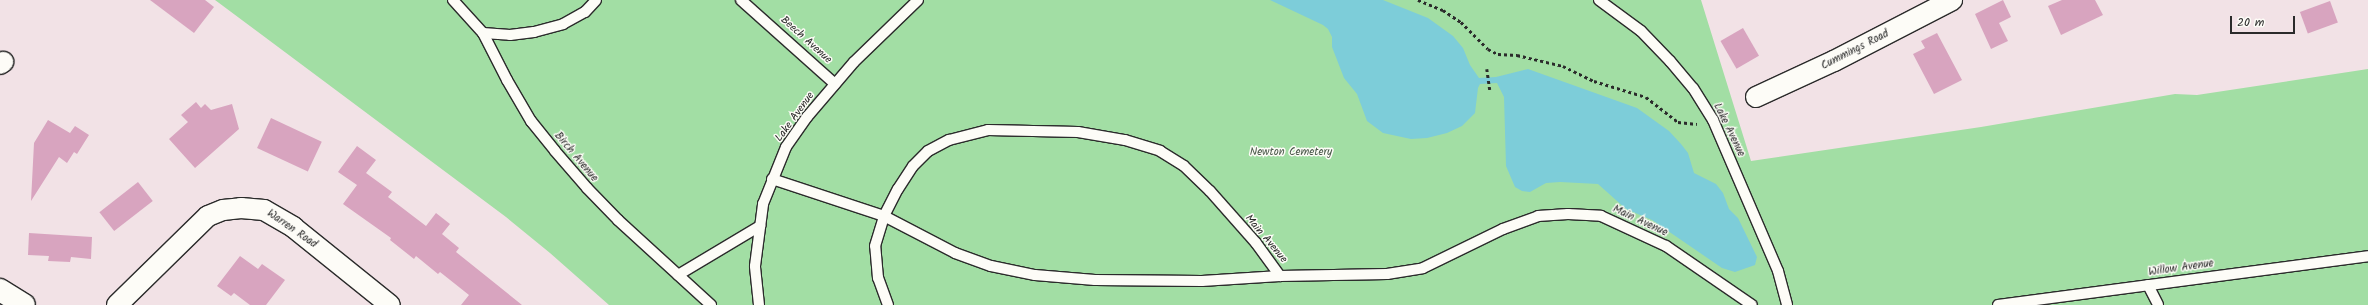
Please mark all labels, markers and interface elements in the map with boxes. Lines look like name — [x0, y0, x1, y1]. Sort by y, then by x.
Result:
scale bar — [2232, 8, 2297, 34]
text: 20 m — [2237, 13, 2264, 32]
street label: Beech Avenue — [778, 14, 834, 66]
street label: Cummings Road — [1819, 27, 1891, 73]
street label: Lake Avenue — [773, 90, 817, 144]
street label: Lake Avenue — [1710, 101, 1748, 159]
street label: Birch Avenue — [551, 129, 601, 185]
park label: Newton Cemetery — [1250, 145, 1332, 159]
street label: Main Avenue — [1610, 203, 1670, 239]
street label: Warren Road — [264, 207, 320, 251]
street label: Main Avenue — [1242, 212, 1290, 266]
street label: Willow Avenue — [2148, 257, 2214, 279]

